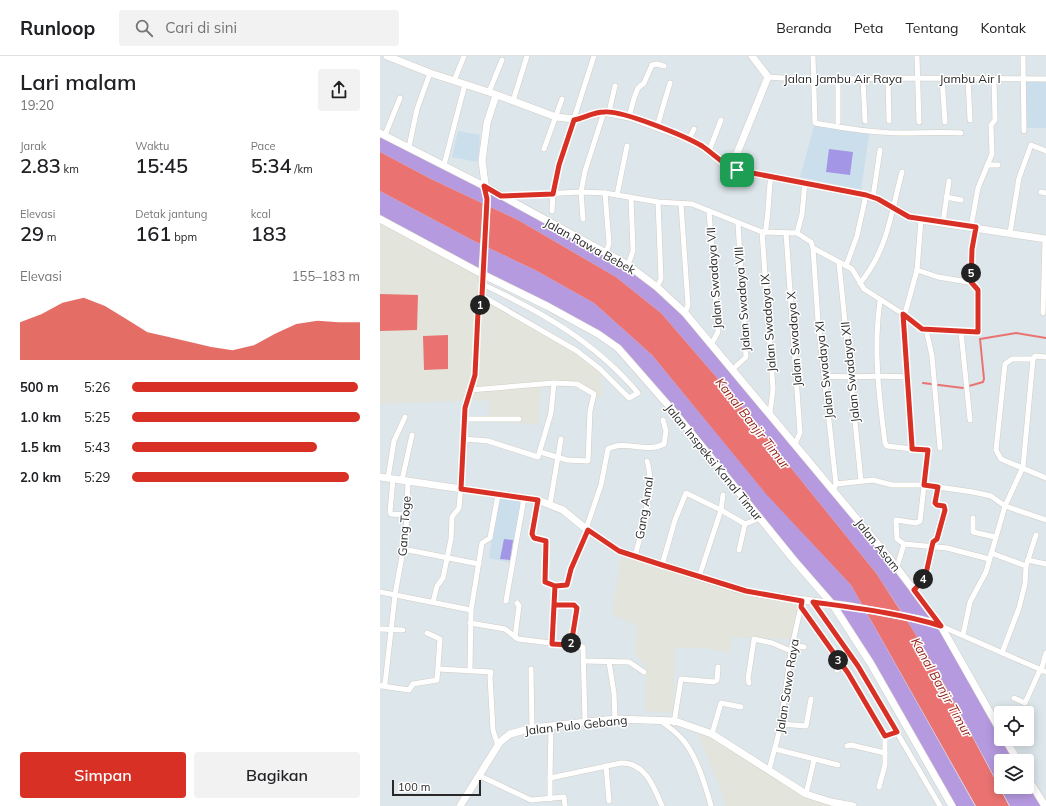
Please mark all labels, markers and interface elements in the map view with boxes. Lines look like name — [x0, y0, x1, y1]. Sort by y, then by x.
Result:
search box — [119, 10, 399, 46]
text: Runloop — [20, 16, 95, 40]
icon: search — [133, 17, 155, 39]
text: Cari di sini — [165, 18, 237, 37]
text: Beranda — [776, 19, 832, 37]
text: Peta — [854, 19, 883, 37]
text: Tentang — [905, 19, 959, 37]
text: Kontak — [981, 19, 1026, 37]
text: Lari malam — [20, 68, 137, 96]
button: share — [318, 69, 360, 111]
street label: Jalan Jambu Air Raya — [784, 71, 902, 86]
street label: Jambu Air I — [939, 71, 1001, 86]
text: 19:20 — [20, 97, 54, 113]
text: Jarak — [20, 139, 46, 153]
text: Waktu — [135, 139, 169, 153]
text: Pace — [251, 139, 275, 153]
text: 2.83 — [20, 153, 61, 178]
text: 15:45 — [135, 153, 188, 178]
text: 5:34 — [251, 153, 291, 178]
pin — [720, 153, 754, 187]
icon: arrive — [726, 159, 748, 181]
text: km — [61, 162, 79, 176]
text: /km — [291, 162, 313, 176]
text: Elevasi — [20, 207, 55, 221]
text: Detak jantung — [135, 207, 207, 221]
text: kcal — [251, 207, 271, 221]
street label: Jalan Rawa Bebek — [542, 215, 639, 278]
text: 29 — [20, 221, 44, 246]
text: 161 — [135, 221, 171, 246]
text: 183 — [251, 221, 287, 246]
street label: Jalan Swadaya VII — [703, 227, 725, 329]
text: m — [44, 230, 57, 244]
text: bpm — [171, 230, 197, 244]
street label: Jalan Swadaya VIII — [731, 246, 753, 352]
pin: 5 — [961, 263, 981, 283]
text: 5 — [968, 266, 974, 280]
text: Elevasi — [20, 268, 62, 284]
text: 155–183 m — [292, 268, 360, 284]
street label: Jalan Swadaya IX — [757, 273, 779, 372]
street label: Jalan Swadaya X — [783, 291, 805, 387]
pin: 1 — [470, 295, 490, 315]
text: 1 — [477, 298, 483, 312]
street label: Jalan Swadaya XI — [811, 320, 837, 420]
street label: Jalan Swadaya XII — [837, 321, 863, 423]
water label: Kanal Banjir Timur — [712, 374, 794, 473]
text: 500 m — [20, 379, 59, 395]
text: 5:26 — [84, 379, 110, 395]
street label: Jalan Inspeksi Kanal Timur — [662, 400, 766, 524]
text: 1.0 km — [20, 409, 61, 425]
text: 5:25 — [84, 409, 110, 425]
text: 1.5 km — [20, 439, 61, 455]
text: 5:43 — [84, 439, 110, 455]
text: 2.0 km — [20, 469, 61, 485]
text: 5:29 — [84, 469, 110, 485]
street label: Gang Amal — [632, 476, 656, 540]
street label: Gang Toge — [394, 495, 414, 557]
street label: Jalan Asam — [852, 515, 904, 575]
pin: 4 — [913, 569, 933, 589]
text: 4 — [920, 572, 926, 586]
pin: 2 — [561, 633, 581, 653]
water label: Kanal Banjir Timur — [908, 635, 977, 741]
text: 2 — [568, 636, 574, 650]
street label: Jalan Sawo Raya — [772, 638, 802, 734]
pin: 3 — [828, 650, 848, 670]
text: 3 — [835, 653, 841, 667]
map controls — [994, 706, 1034, 794]
button: locate — [994, 706, 1034, 746]
street label: Jalan Pulo Gebang — [524, 712, 628, 738]
button: Simpan — [20, 752, 186, 798]
button: Bagikan — [194, 752, 360, 798]
button: layers — [994, 754, 1034, 794]
scale bar — [392, 778, 481, 797]
text: 100 m — [398, 780, 430, 794]

